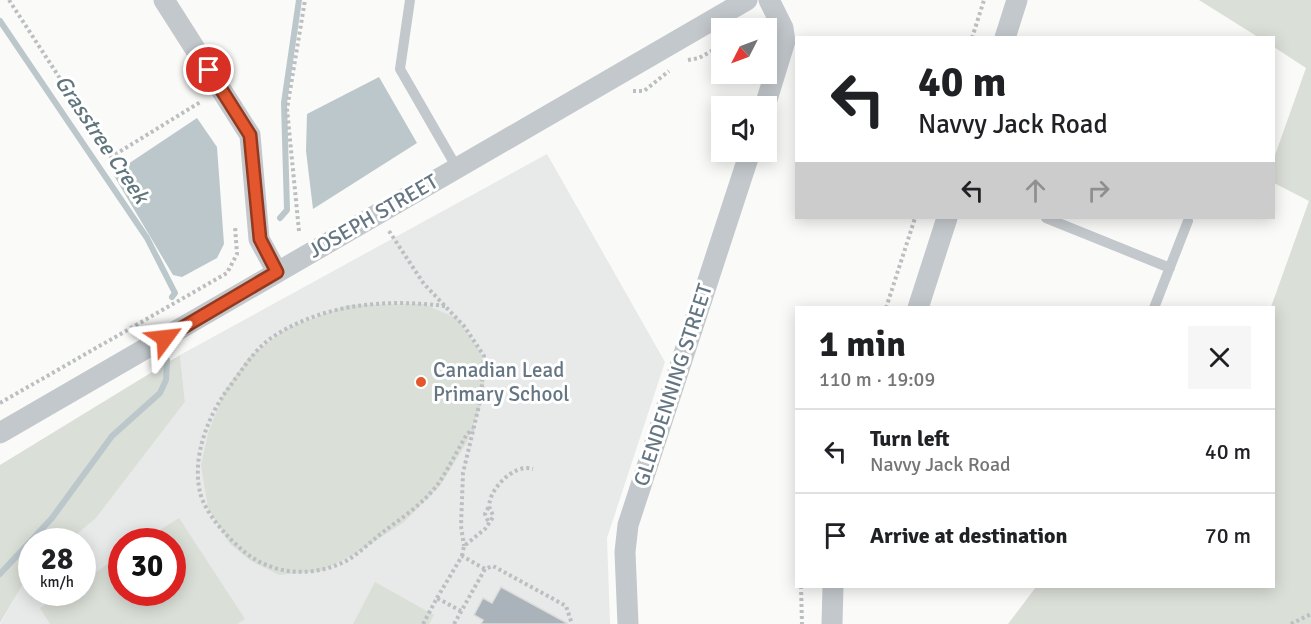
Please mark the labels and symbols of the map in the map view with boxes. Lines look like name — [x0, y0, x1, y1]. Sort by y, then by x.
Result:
north arrow — [711, 18, 777, 84]
pin — [183, 44, 234, 95]
water label: Grasstree Creek — [49, 70, 156, 210]
street label: JOSEPH STREET — [304, 168, 443, 264]
street label: GLENDENNING STREET — [628, 280, 718, 489]
position arrow — [133, 306, 197, 370]
place label: Canadian Lead Primary School — [433, 357, 569, 407]
marker: Canadian Lead Primary School — [414, 375, 428, 389]
speed limit sign: 30 — [108, 528, 186, 606]

